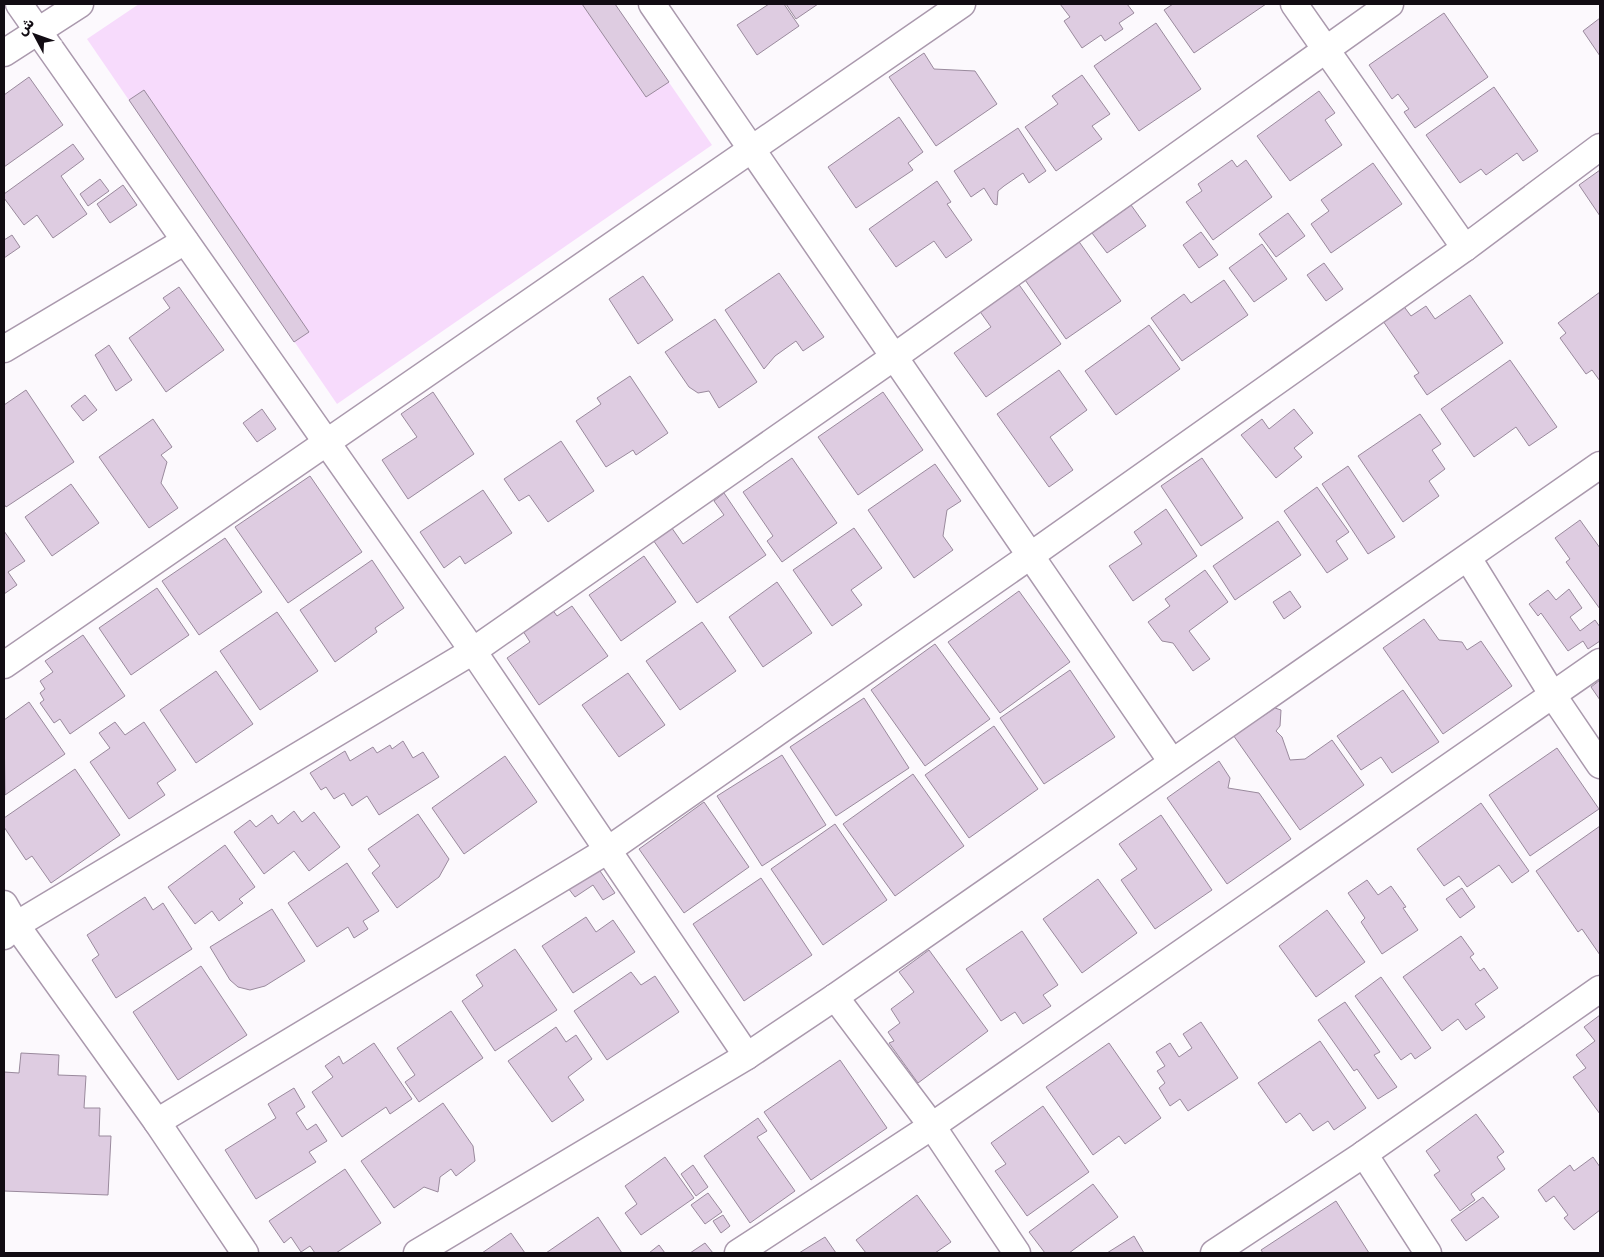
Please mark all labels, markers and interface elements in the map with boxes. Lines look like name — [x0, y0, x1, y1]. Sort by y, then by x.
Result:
north arrow — [10, 10, 60, 60]
text: ش — [13, 14, 38, 39]

